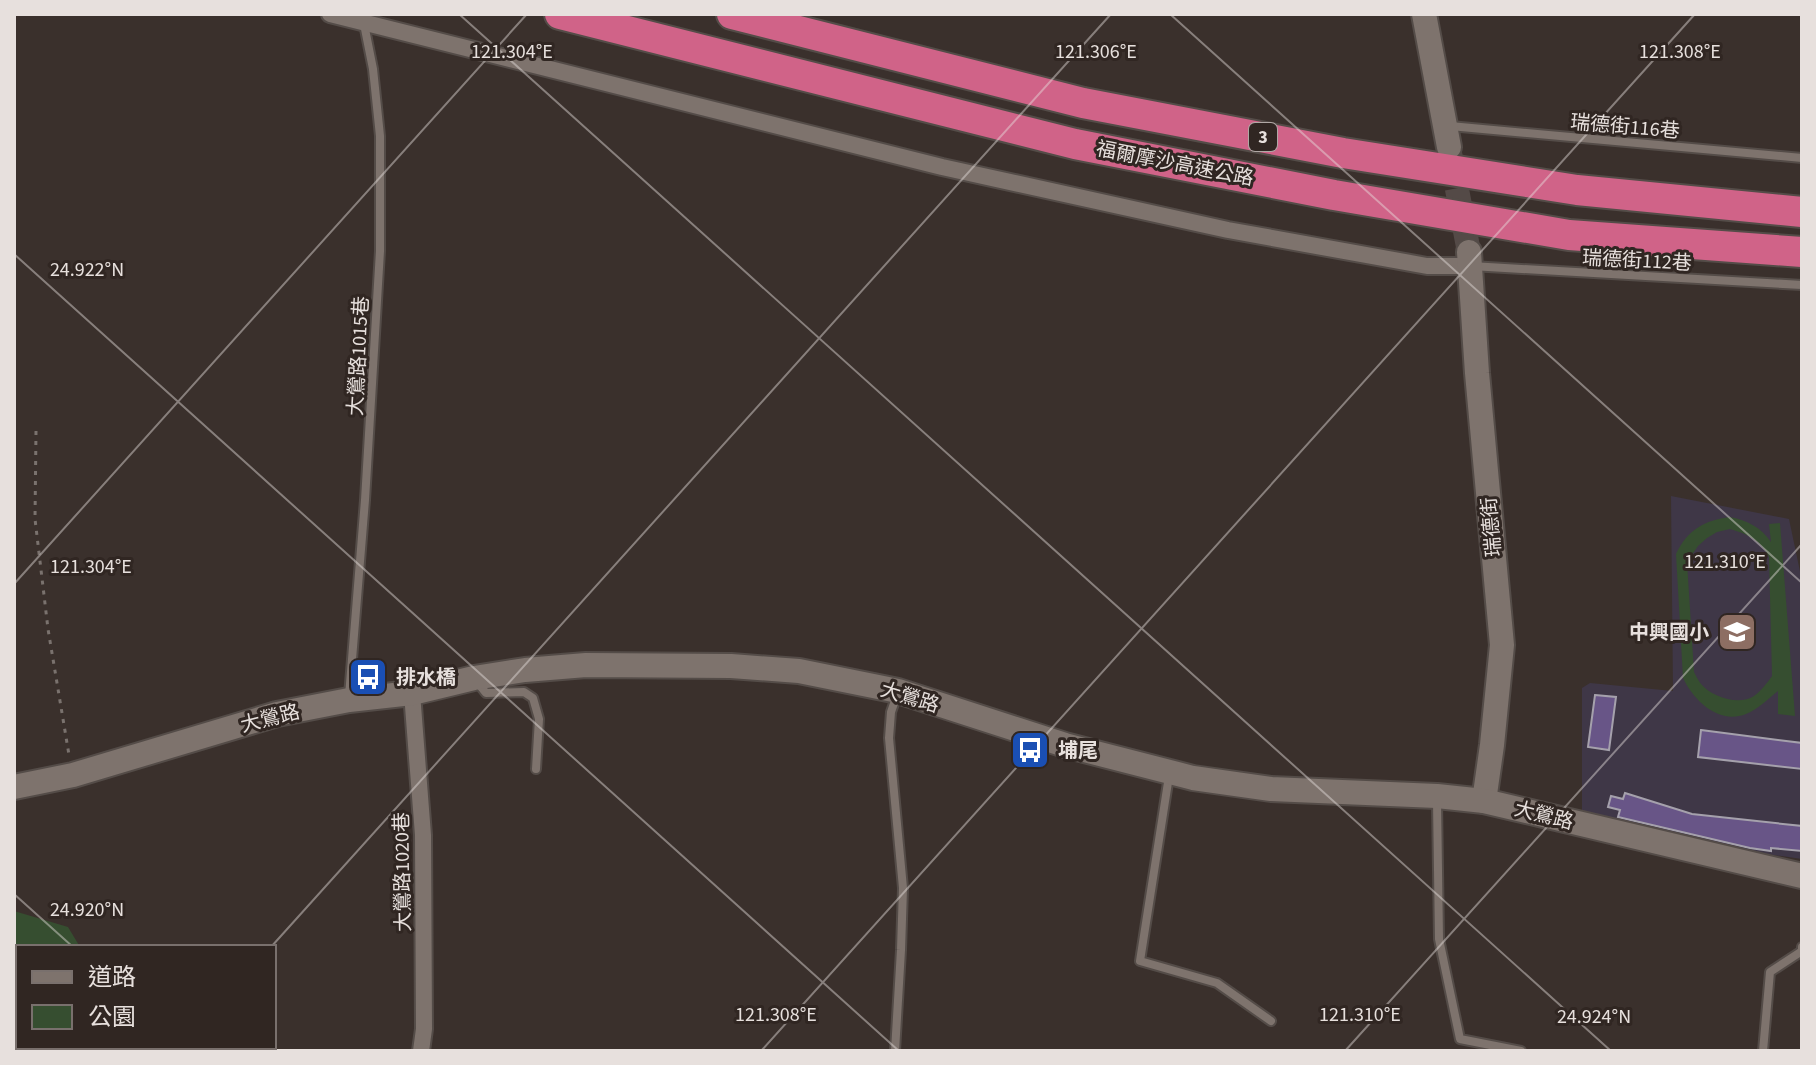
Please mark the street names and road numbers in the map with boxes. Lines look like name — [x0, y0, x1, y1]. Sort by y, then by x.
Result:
street label: 瑞德街116巷 — [1569, 108, 1681, 146]
road number: 3 — [1249, 123, 1277, 151]
street label: 福爾摩沙高速公路 — [1094, 135, 1256, 193]
street label: 瑞德街112巷 — [1581, 244, 1693, 278]
street label: 大鶯路1015巷 — [342, 296, 376, 417]
street label: 瑞德街 — [1475, 496, 1509, 558]
street label: 大鶯路 — [877, 676, 942, 720]
street label: 大鶯路 — [238, 698, 303, 740]
street label: 大鶯路 — [1511, 795, 1576, 837]
street label: 大鶯路1020巷 — [388, 812, 418, 932]

